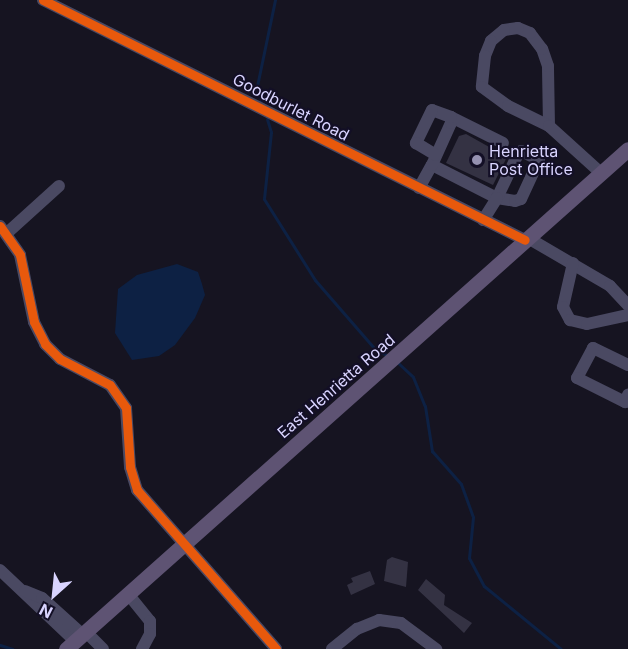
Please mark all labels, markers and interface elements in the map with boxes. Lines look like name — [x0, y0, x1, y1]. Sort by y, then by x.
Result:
street label: Goodburlet Road — [230, 69, 352, 145]
place label: Henrietta Post Office — [489, 141, 573, 179]
marker: Henrietta Post Office — [470, 153, 484, 167]
street label: East Henrietta Road — [273, 330, 399, 442]
north arrow — [24, 565, 84, 625]
text: N — [36, 599, 56, 623]

